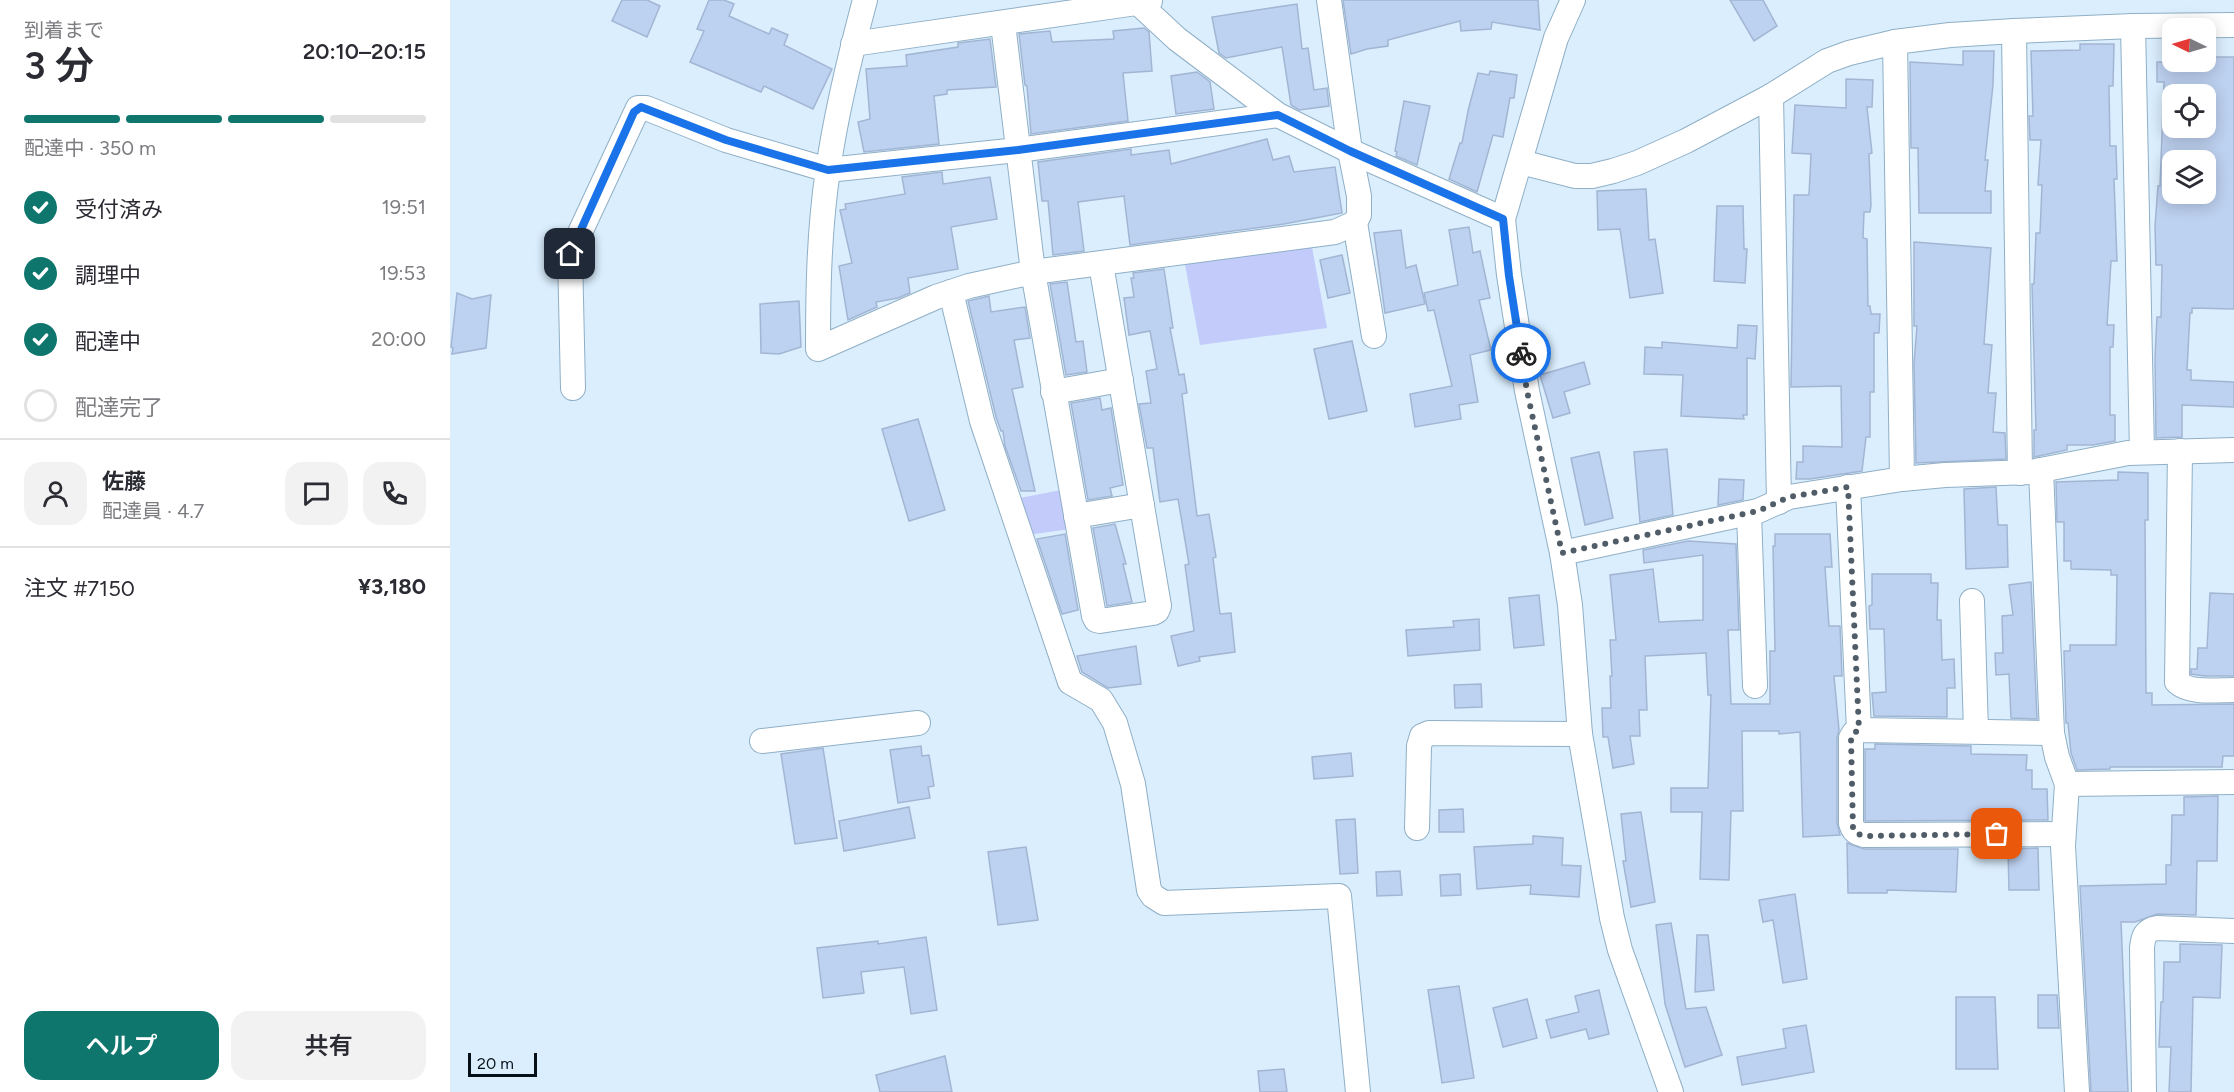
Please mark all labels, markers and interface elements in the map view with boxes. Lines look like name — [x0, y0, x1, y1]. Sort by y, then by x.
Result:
text: 到着まで — [24, 18, 104, 42]
north arrow — [2162, 18, 2216, 72]
map controls — [2162, 18, 2216, 204]
text: 20:10–20:15 — [303, 38, 426, 65]
text: 3 分 — [24, 42, 94, 89]
button: locate — [2162, 84, 2216, 138]
text: 配達中 · 350 m — [24, 136, 156, 160]
button: layers — [2162, 150, 2216, 204]
icon: check — [24, 191, 57, 224]
text: 19:51 — [382, 195, 426, 219]
text: 受付済み — [75, 196, 163, 223]
pin — [544, 228, 595, 279]
icon: home — [553, 237, 586, 270]
icon: check — [24, 257, 57, 290]
text: 19:53 — [379, 261, 426, 285]
text: 調理中 — [75, 262, 141, 289]
icon: check — [24, 323, 57, 356]
courier — [1491, 323, 1551, 383]
text: 20:00 — [371, 327, 426, 351]
text: 配達中 — [75, 328, 141, 355]
icon: bike — [1505, 337, 1538, 370]
text: 配達完了 — [75, 394, 163, 421]
button: person — [24, 462, 87, 525]
button: chat — [285, 462, 348, 525]
button: phone — [363, 462, 426, 525]
text: 佐藤 — [102, 468, 146, 495]
text: 配達員 · 4.7 — [102, 499, 204, 523]
text: ¥3,180 — [358, 573, 426, 600]
text: 注文 #7150 — [24, 575, 135, 602]
pin — [1971, 808, 2022, 859]
icon: bag — [1980, 817, 2013, 850]
button: ヘルプ — [24, 1011, 219, 1080]
button: 共有 — [231, 1011, 426, 1080]
scale bar — [468, 1050, 537, 1078]
text: 20 m — [477, 1054, 514, 1073]

